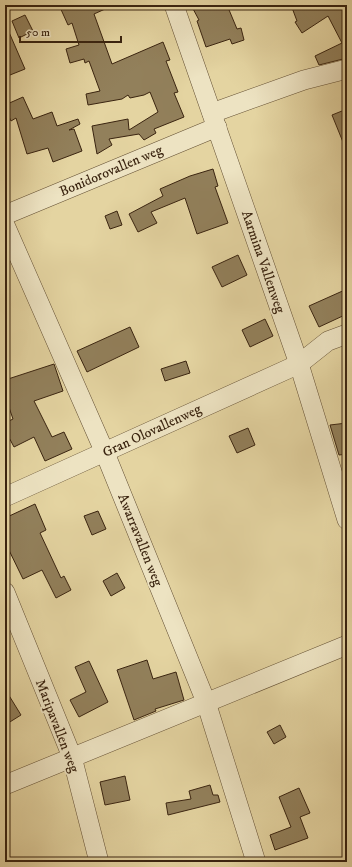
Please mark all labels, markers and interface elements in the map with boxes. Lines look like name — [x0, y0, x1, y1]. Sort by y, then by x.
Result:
scale bar — [20, 18, 121, 44]
text: 50 m — [26, 25, 50, 40]
street label: Bonidorovallen weg — [57, 141, 166, 201]
street label: Aarmina Vallenweg — [237, 208, 289, 316]
street label: Gran Olovallenweg — [100, 400, 204, 462]
street label: Awarravallen weg — [113, 491, 167, 589]
street label: Maripavallen weg — [31, 677, 83, 775]

